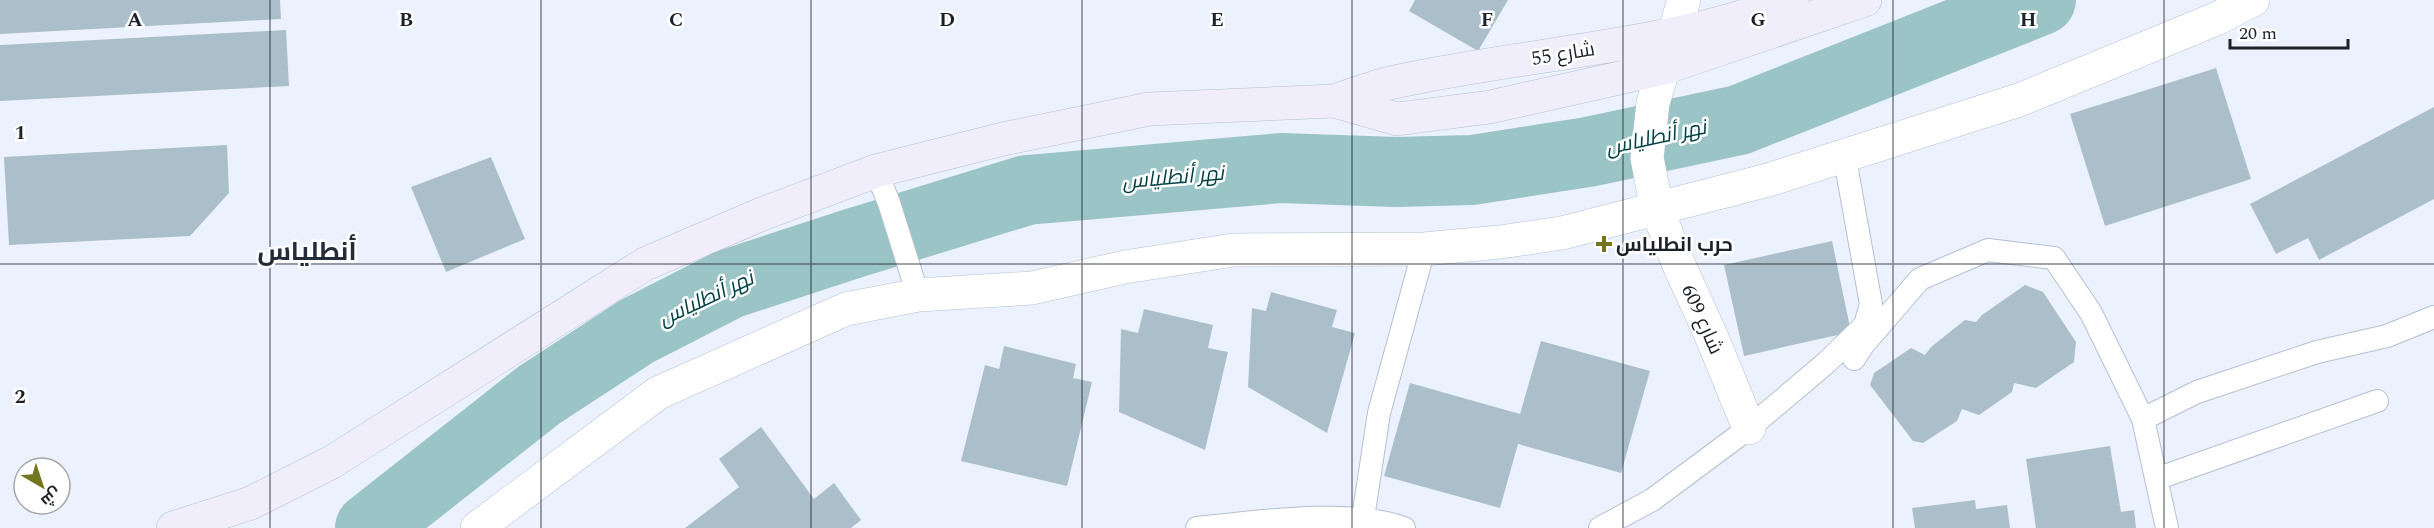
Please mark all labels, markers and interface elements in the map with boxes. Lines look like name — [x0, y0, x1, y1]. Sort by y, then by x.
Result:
text: A — [127, 5, 143, 35]
text: B — [399, 5, 413, 35]
text: C — [669, 5, 683, 35]
text: D — [939, 5, 955, 35]
text: E — [1210, 5, 1224, 35]
text: F — [1481, 5, 1493, 35]
text: G — [1750, 5, 1766, 35]
text: H — [2020, 5, 2036, 35]
scale bar — [2230, 12, 2348, 50]
text: 20 m — [2239, 20, 2277, 47]
street label: شارع 55 — [1529, 34, 1597, 74]
water label: نهر أنطلياس — [1603, 111, 1712, 164]
text: 1 — [14, 118, 26, 148]
water label: نهر أنطلياس — [1121, 157, 1228, 198]
place label: حرب انطلياس — [1616, 230, 1733, 260]
district label: أنطلياس — [257, 232, 357, 272]
marker: حرب انطلياس — [1597, 237, 1611, 251]
water label: نهر أنطلياس — [653, 262, 762, 335]
street label: شارع 609 — [1673, 280, 1731, 359]
text: 2 — [14, 382, 26, 412]
north arrow — [12, 456, 72, 516]
text: ش — [35, 481, 66, 513]

